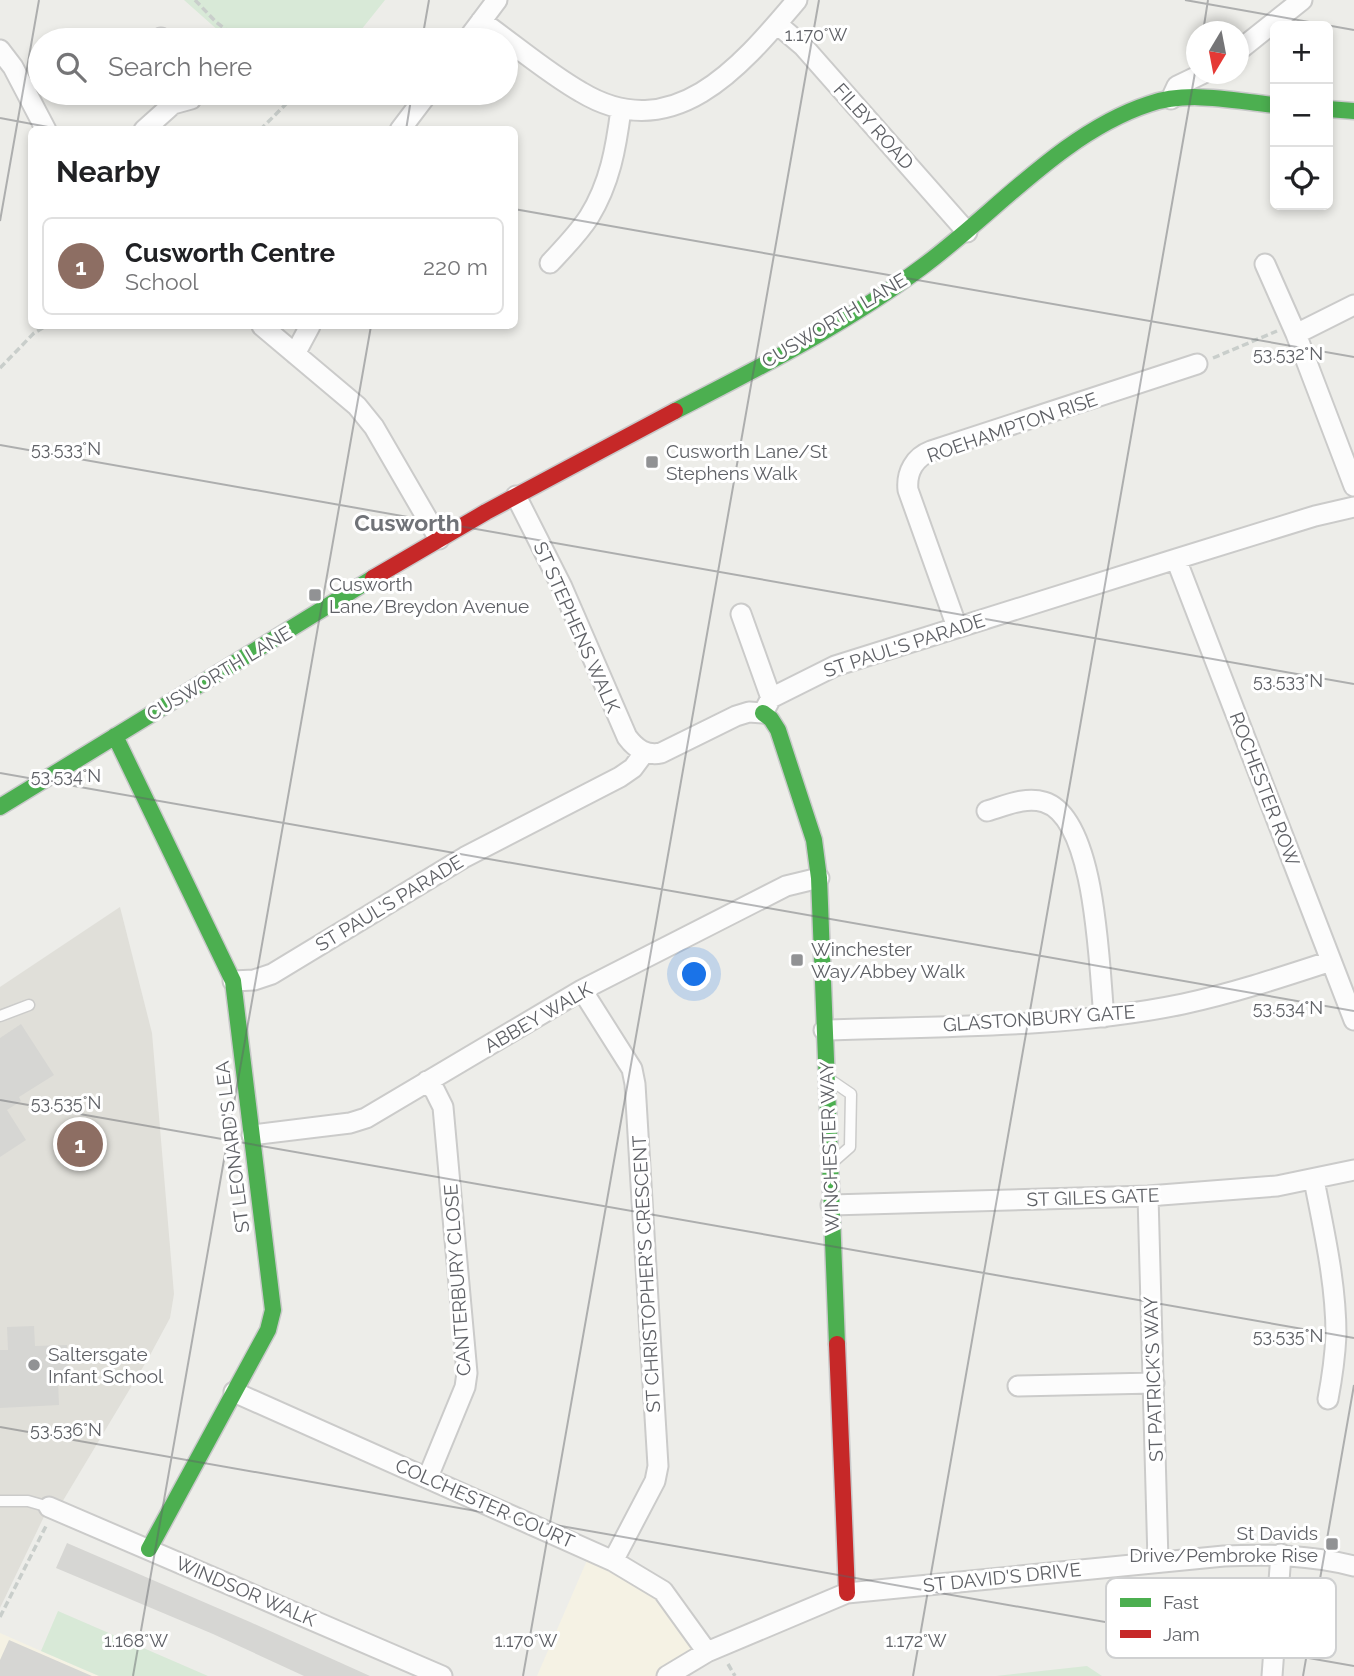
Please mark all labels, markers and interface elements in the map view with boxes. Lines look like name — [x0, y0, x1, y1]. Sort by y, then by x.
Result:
north arrow — [1186, 21, 1249, 84]
map controls — [1270, 21, 1333, 210]
button: + — [1270, 21, 1333, 84]
text: 1.170°W — [785, 24, 847, 45]
search box — [28, 28, 518, 105]
icon: search — [52, 48, 90, 86]
text: Search here — [108, 52, 252, 82]
street label: FILBY ROAD — [830, 78, 918, 174]
button: − — [1270, 84, 1333, 147]
button: locate — [1270, 147, 1333, 210]
text: Nearby — [56, 154, 160, 189]
text: Cusworth Centre — [125, 238, 335, 268]
text: 1 — [75, 253, 87, 280]
text: 220 m — [423, 253, 488, 280]
text: School — [125, 268, 199, 295]
street label: CUSWORTH LANE — [758, 268, 910, 372]
text: 53.532°N — [1253, 343, 1323, 364]
street label: ROEHAMPTON RISE — [924, 388, 1100, 466]
text: 53.533°N — [31, 438, 101, 459]
place label: Cusworth Lane/St Stephens Walk — [666, 440, 828, 484]
marker: Cusworth Lane/St Stephens Walk — [644, 454, 660, 470]
district label: Cusworth — [354, 509, 460, 536]
street label: ST STEPHENS WALK — [529, 538, 625, 717]
place label: Cusworth Lane/Breydon Avenue — [329, 573, 529, 617]
marker: Cusworth Lane/Breydon Avenue — [307, 587, 323, 603]
street label: ST PAUL'S PARADE — [821, 609, 987, 681]
street label: CUSWORTH LANE — [143, 621, 295, 725]
text: 53.533°N — [1253, 670, 1323, 691]
street label: ROCHESTER ROW — [1225, 709, 1305, 869]
text: 53.534°N — [31, 765, 101, 786]
street label: ST PAUL'S PARADE — [311, 850, 467, 956]
place label: Winchester Way/Abbey Walk — [811, 938, 965, 982]
marker: Winchester Way/Abbey Walk — [789, 952, 805, 968]
your location — [677, 957, 711, 991]
street label: ABBEY WALK — [480, 977, 596, 1057]
text: 53.534°N — [1253, 997, 1323, 1018]
street label: GLASTONBURY GATE — [942, 1000, 1136, 1036]
street label: ST LEONARD'S LEA — [211, 1060, 253, 1234]
street label: WINCHESTER WAY — [815, 1060, 843, 1233]
text: 53.535°N — [31, 1092, 101, 1113]
pin: 1 — [57, 1118, 103, 1170]
street label: ST CHRISTOPHER'S CRESCENT — [628, 1134, 664, 1413]
street label: CANTERBURY CLOSE — [439, 1183, 475, 1377]
street label: ST GILES GATE — [1026, 1184, 1160, 1210]
street label: ST PATRICK'S WAY — [1139, 1295, 1167, 1462]
text: 53.535°N — [1253, 1325, 1323, 1346]
place label: Saltersgate Infant School — [48, 1343, 164, 1387]
marker: Saltersgate Infant School — [26, 1357, 42, 1373]
text: 53.536°N — [30, 1419, 102, 1440]
street label: COLCHESTER COURT — [392, 1454, 578, 1553]
place label: St Davids Drive/Pembroke Rise — [1129, 1522, 1318, 1566]
marker: St Davids Drive/Pembroke Rise — [1324, 1536, 1340, 1552]
street label: WINDSOR WALK — [173, 1552, 320, 1631]
street label: ST DAVID'S DRIVE — [922, 1558, 1082, 1596]
legend — [1106, 1578, 1336, 1658]
text: Fast — [1163, 1591, 1199, 1613]
text: Jam — [1163, 1623, 1200, 1645]
text: 1.168°W — [104, 1630, 168, 1651]
text: 1.170°W — [495, 1630, 557, 1651]
text: 1.172°W — [885, 1630, 947, 1651]

